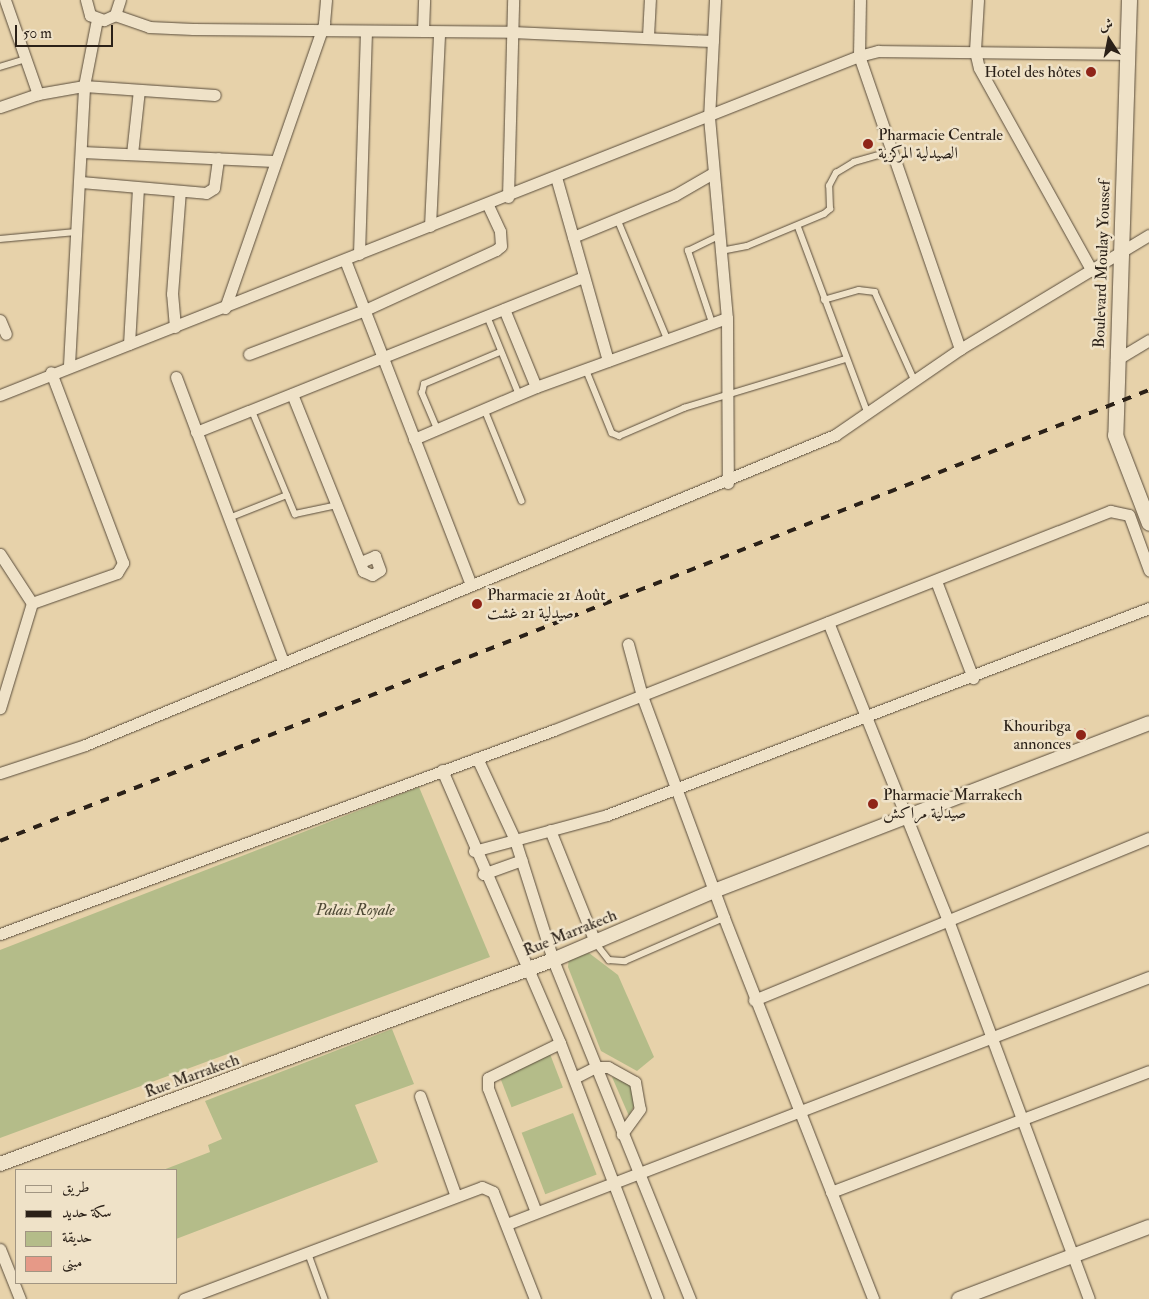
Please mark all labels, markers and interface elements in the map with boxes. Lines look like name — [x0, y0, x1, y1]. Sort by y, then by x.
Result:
scale bar — [18, 15, 115, 47]
north arrow — [1084, 15, 1134, 65]
text: ش — [1098, 15, 1114, 34]
text: 50 m — [23, 24, 52, 43]
place label: Hotel des hôtes — [984, 62, 1081, 82]
marker: Hotel des hôtes — [1085, 66, 1097, 78]
place label: Pharmacie Centrale الصيدلية المركزية — [878, 125, 1003, 163]
marker: Pharmacie Centrale الصيدلية المركزية — [862, 138, 874, 150]
street label: Boulevard Moulay Youssef — [1089, 180, 1115, 348]
place label: Pharmacie 21 Août صيدلية 21 غشت — [487, 585, 605, 623]
marker: Pharmacie 21 Août صيدلية 21 غشت — [471, 598, 483, 610]
place label: Khouribga annonces — [1003, 716, 1071, 754]
marker: Khouribga annonces — [1075, 729, 1087, 741]
place label: Pharmacie Marrakech صيدلية مراكش — [883, 785, 1022, 823]
marker: Pharmacie Marrakech صيدلية مراكش — [867, 798, 879, 810]
park label: Palais Royale — [315, 900, 395, 920]
street label: Rue Marrakech — [520, 906, 620, 960]
street label: Rue Marrakech — [142, 1050, 242, 1102]
legend — [15, 1169, 178, 1284]
text: طريق — [62, 1178, 89, 1197]
text: سكة حديد — [62, 1203, 112, 1222]
text: حديقة — [62, 1228, 92, 1247]
text: مبنى — [62, 1253, 82, 1272]

